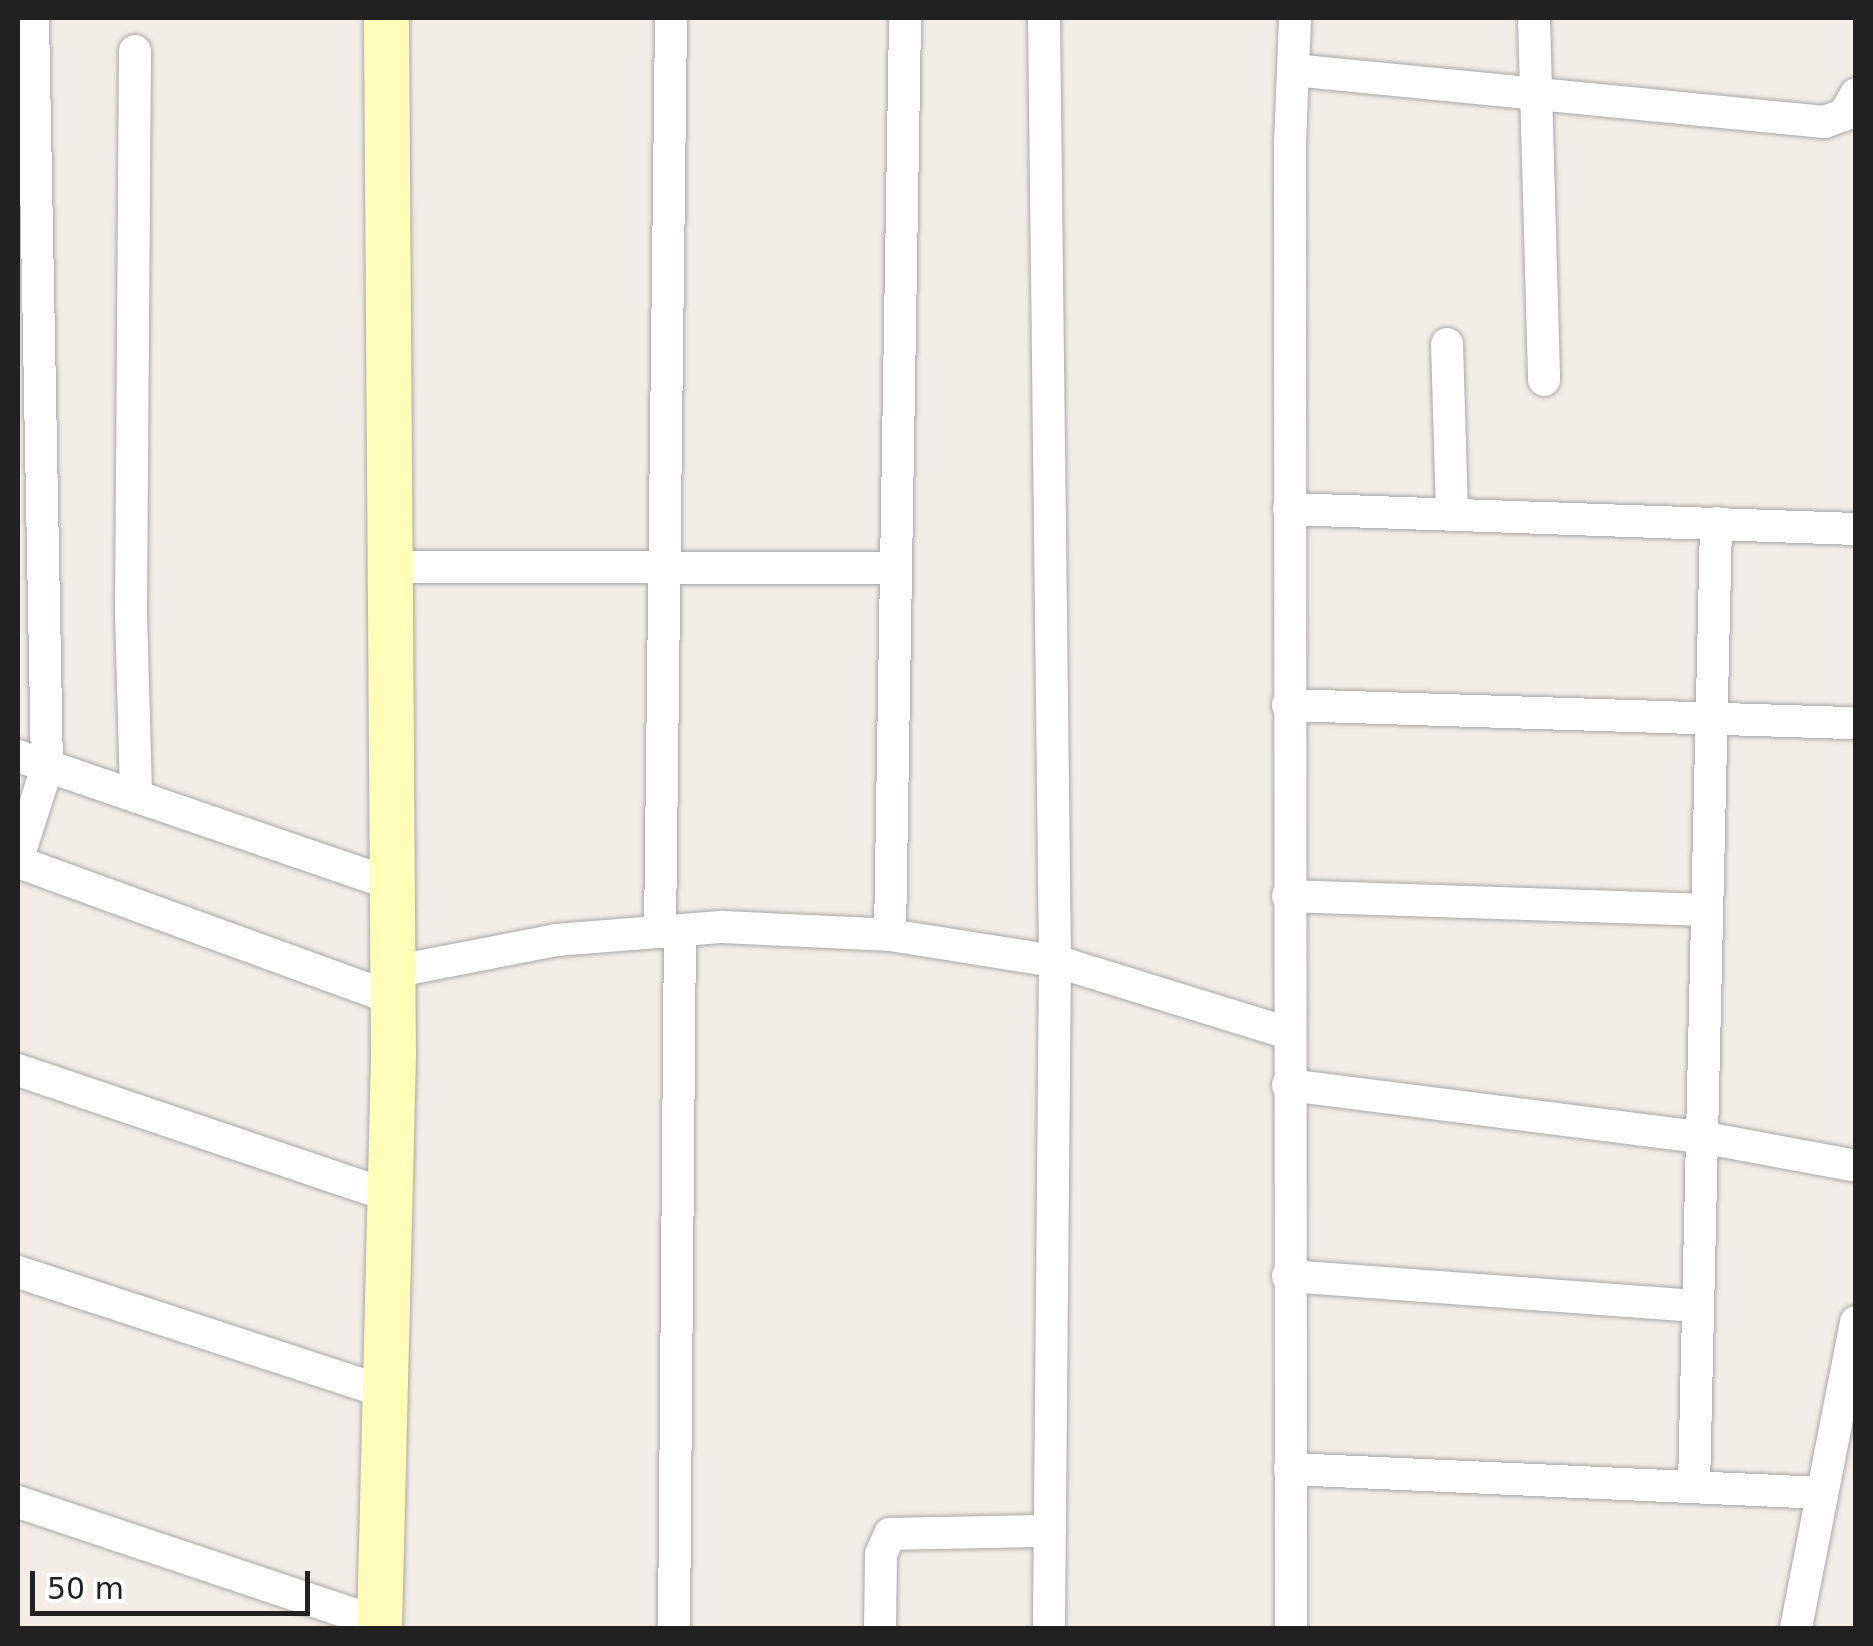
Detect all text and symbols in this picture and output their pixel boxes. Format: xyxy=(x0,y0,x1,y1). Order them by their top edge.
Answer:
scale bar xyxy=(35,1551,315,1613)
text: 50 m xyxy=(47,1571,124,1606)

